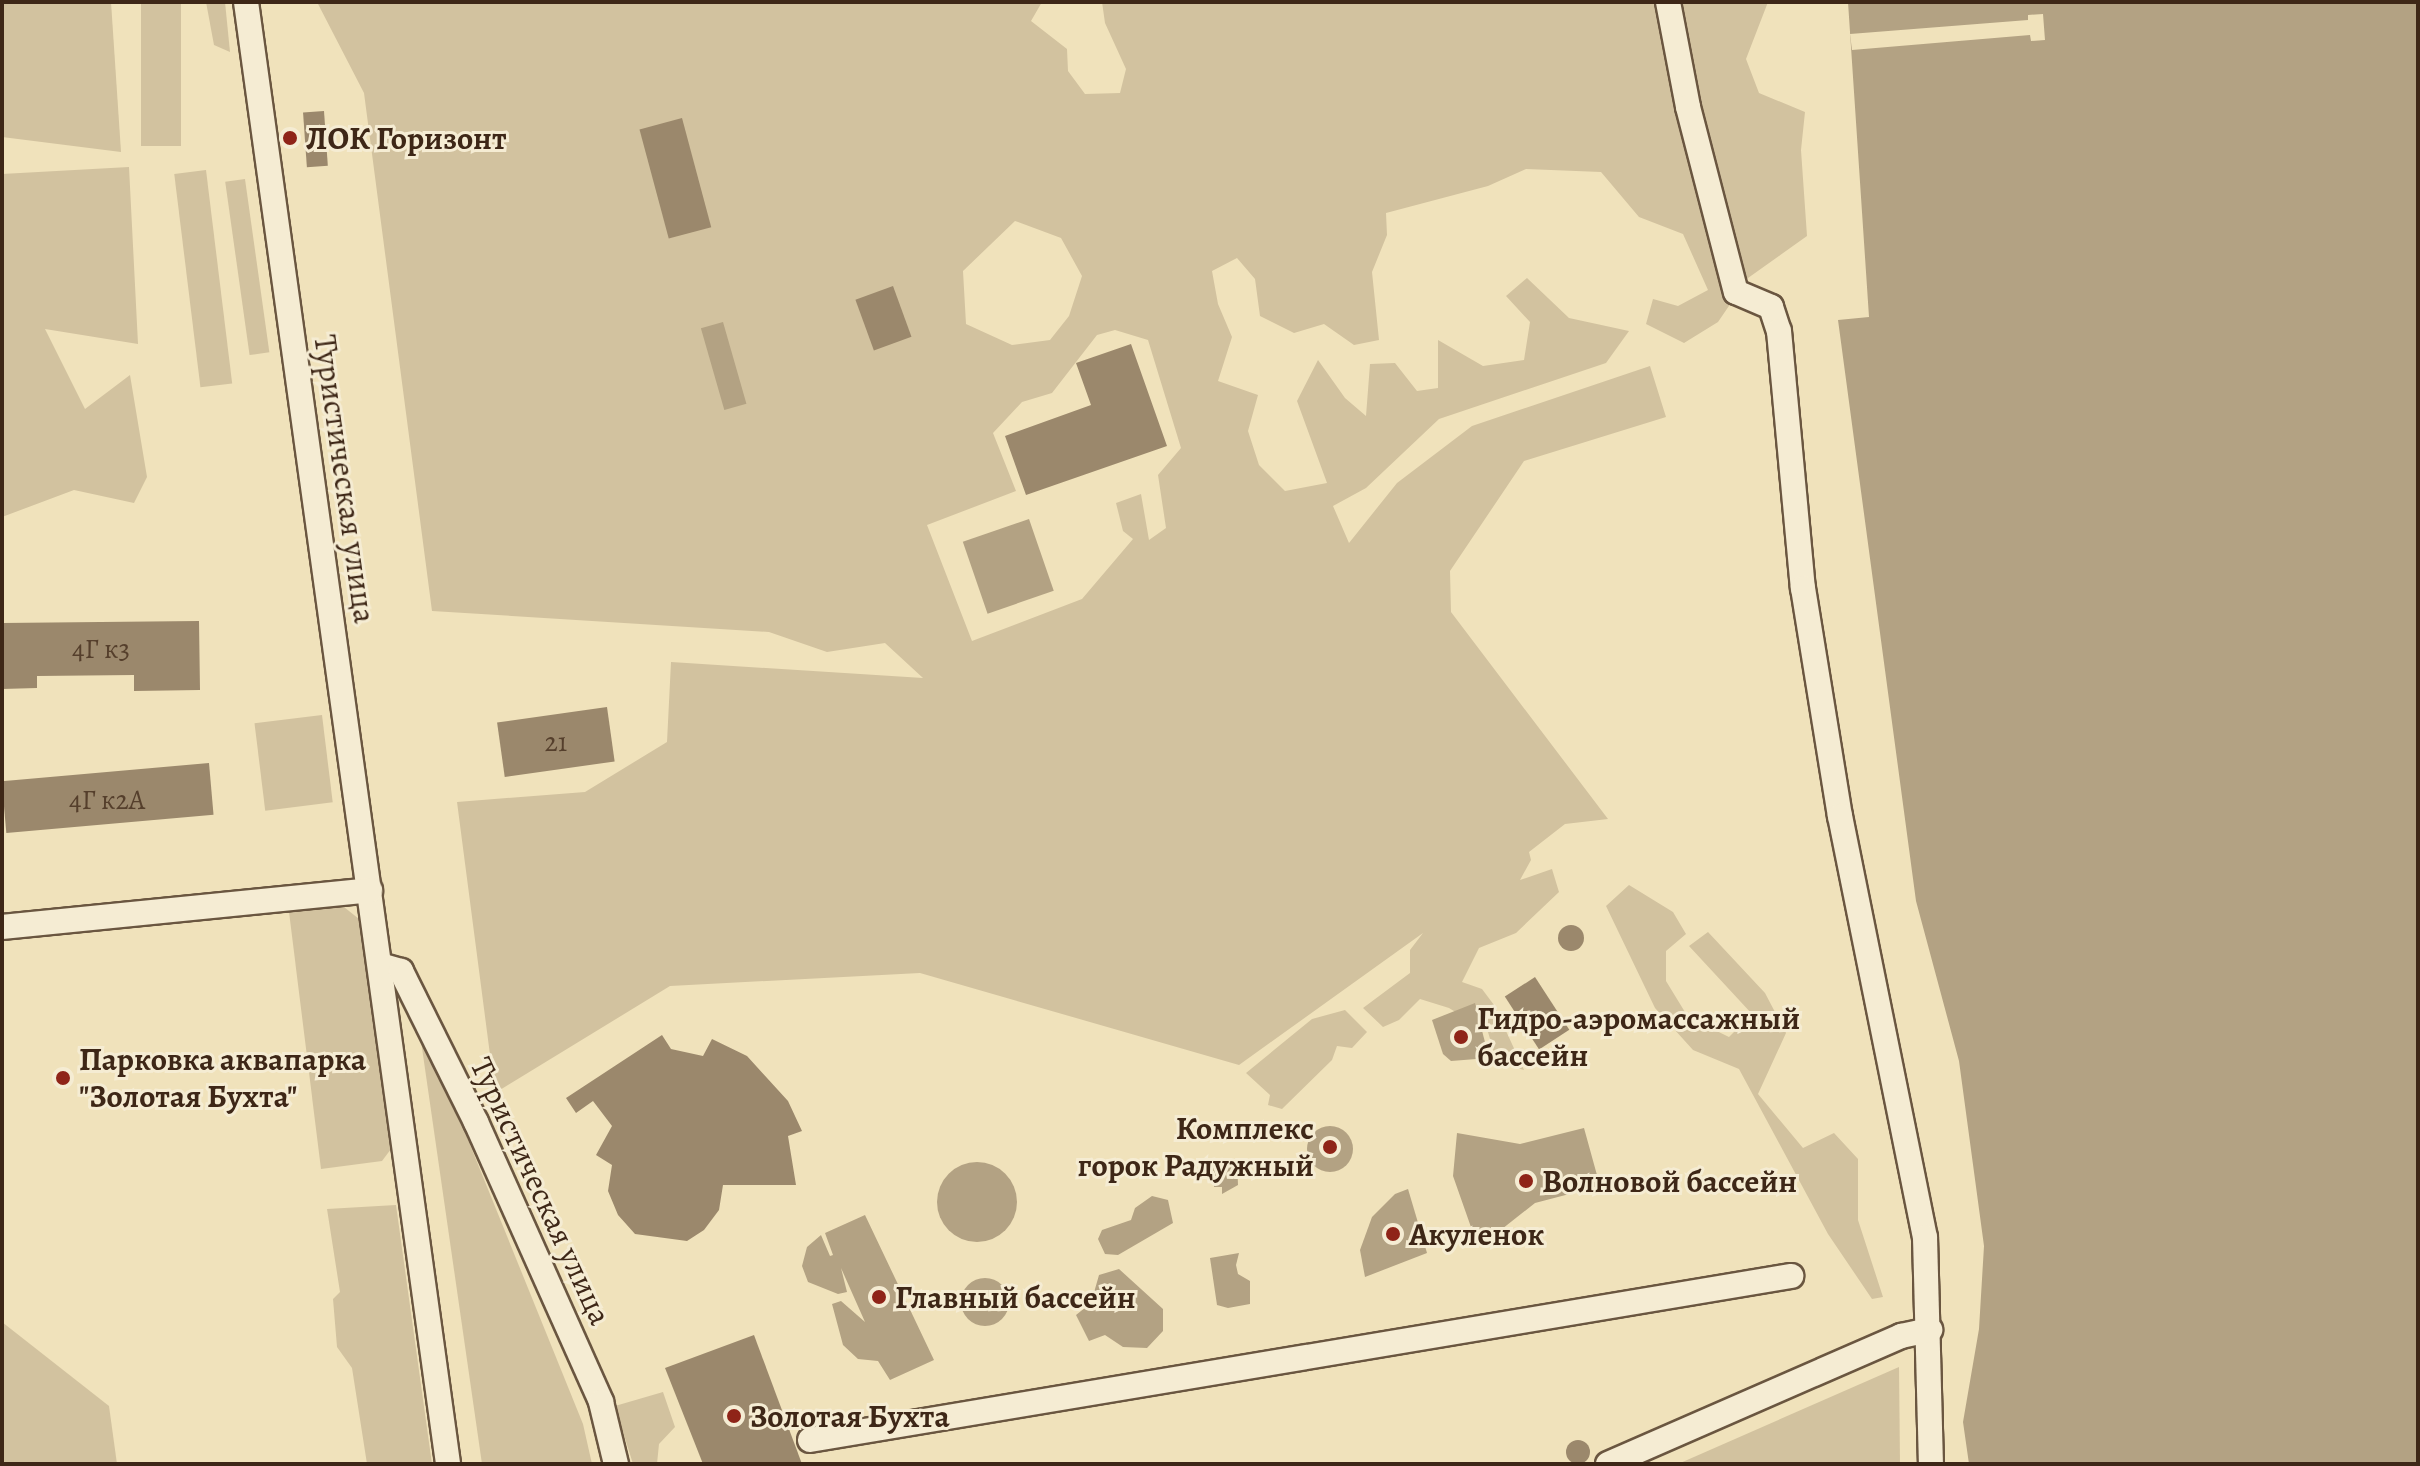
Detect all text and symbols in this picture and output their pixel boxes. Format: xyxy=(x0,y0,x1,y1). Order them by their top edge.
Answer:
place label: ЛОК Горизонт xyxy=(306,119,507,157)
marker: ЛОК Горизонт xyxy=(281,129,299,147)
street label: Туристическая улица xyxy=(306,332,384,626)
house number: 4Г к3 xyxy=(72,632,130,666)
house number: 21 xyxy=(545,725,567,759)
house number: 4Г к2А xyxy=(69,783,145,817)
place label: Гидро-аэромассажный бассейн xyxy=(1477,1000,1800,1075)
marker: Гидро-аэромассажный бассейн xyxy=(1452,1028,1470,1046)
place label: Парковка аквапарка "Золотая Бухта" xyxy=(79,1041,366,1116)
street label: Туристическая улица xyxy=(462,1051,620,1331)
marker: Парковка аквапарка "Золотая Бухта" xyxy=(54,1069,72,1087)
place label: Комплекс горок Радужный xyxy=(1078,1110,1314,1185)
marker: Комплекс горок Радужный xyxy=(1321,1138,1339,1156)
place label: Волновой бассейн xyxy=(1542,1162,1797,1200)
marker: Волновой бассейн xyxy=(1517,1172,1535,1190)
place label: Акуленок xyxy=(1409,1215,1545,1253)
marker: Акуленок xyxy=(1384,1225,1402,1243)
place label: Главный бассейн xyxy=(895,1278,1136,1316)
marker: Главный бассейн xyxy=(870,1288,888,1306)
place label: Золотая Бухта xyxy=(750,1397,950,1435)
marker: Золотая Бухта xyxy=(725,1407,743,1425)

